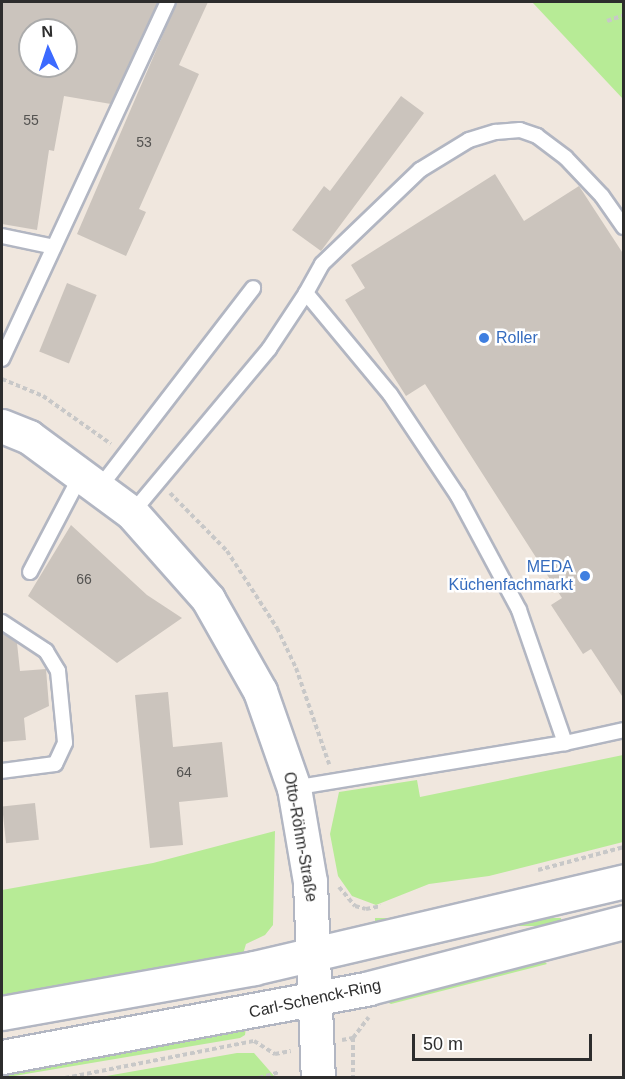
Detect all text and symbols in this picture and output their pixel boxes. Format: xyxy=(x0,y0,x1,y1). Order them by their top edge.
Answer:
north arrow xyxy=(18,18,78,78)
text: N xyxy=(41,23,53,40)
house number: 55 xyxy=(23,112,39,128)
house number: 53 xyxy=(136,134,152,150)
place label: Roller xyxy=(496,328,538,348)
marker: Roller xyxy=(477,331,491,345)
place label: MEDA Küchenfachmarkt xyxy=(448,557,573,595)
marker: MEDA Küchenfachmarkt xyxy=(578,569,592,583)
house number: 66 xyxy=(76,571,92,587)
house number: 64 xyxy=(176,764,192,780)
street label: Otto-Röhm-Straße xyxy=(279,771,321,903)
street label: Carl-Schenck-Ring xyxy=(247,976,383,1022)
scale bar xyxy=(415,1022,595,1060)
text: 50 m xyxy=(423,1034,463,1054)

